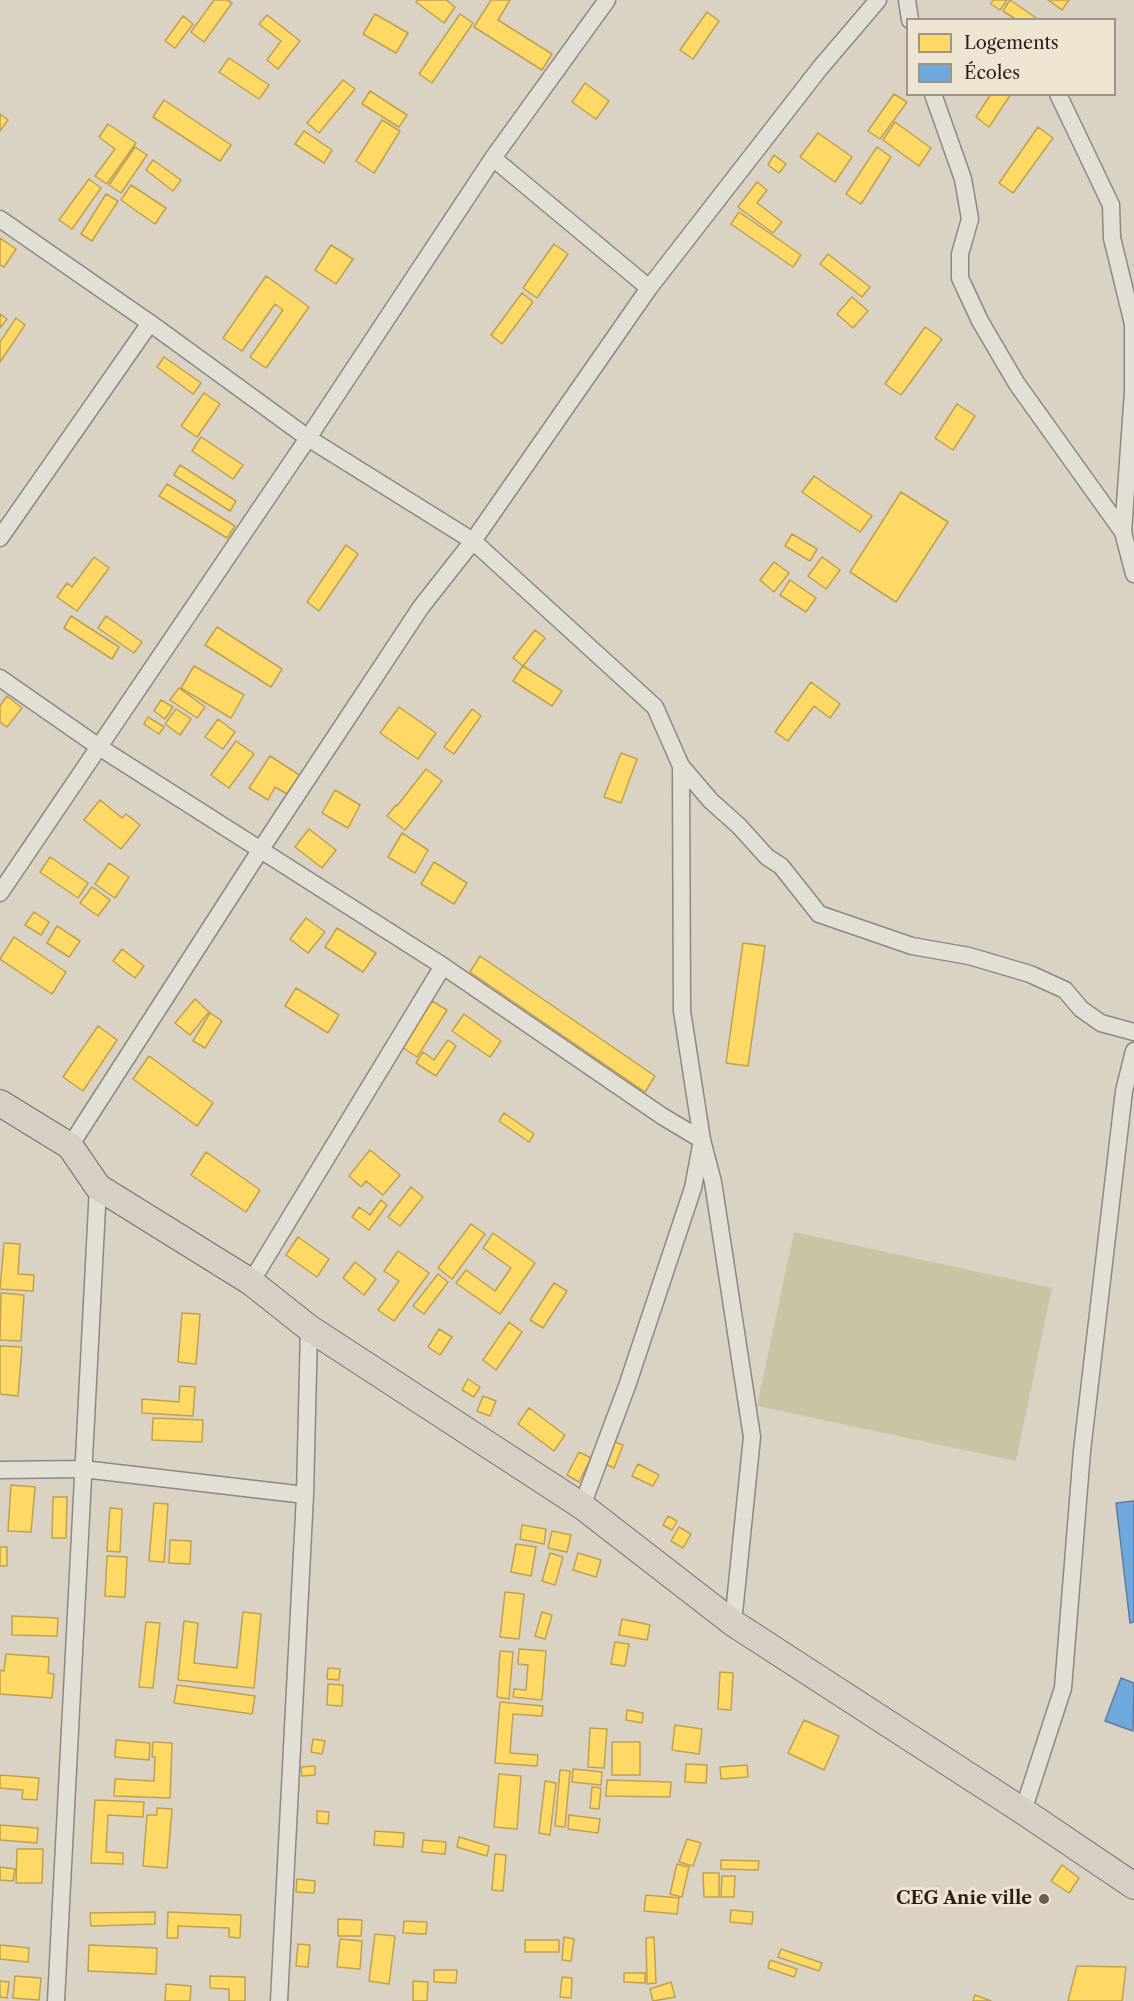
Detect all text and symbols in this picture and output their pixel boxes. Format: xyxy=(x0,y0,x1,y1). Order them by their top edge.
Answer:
legend xyxy=(906,18,1116,96)
text: Logements xyxy=(964,32,1059,54)
text: Écoles xyxy=(964,62,1020,84)
place label: CEG Anie ville xyxy=(896,1888,1032,1910)
marker: CEG Anie ville xyxy=(1037,1892,1051,1906)

